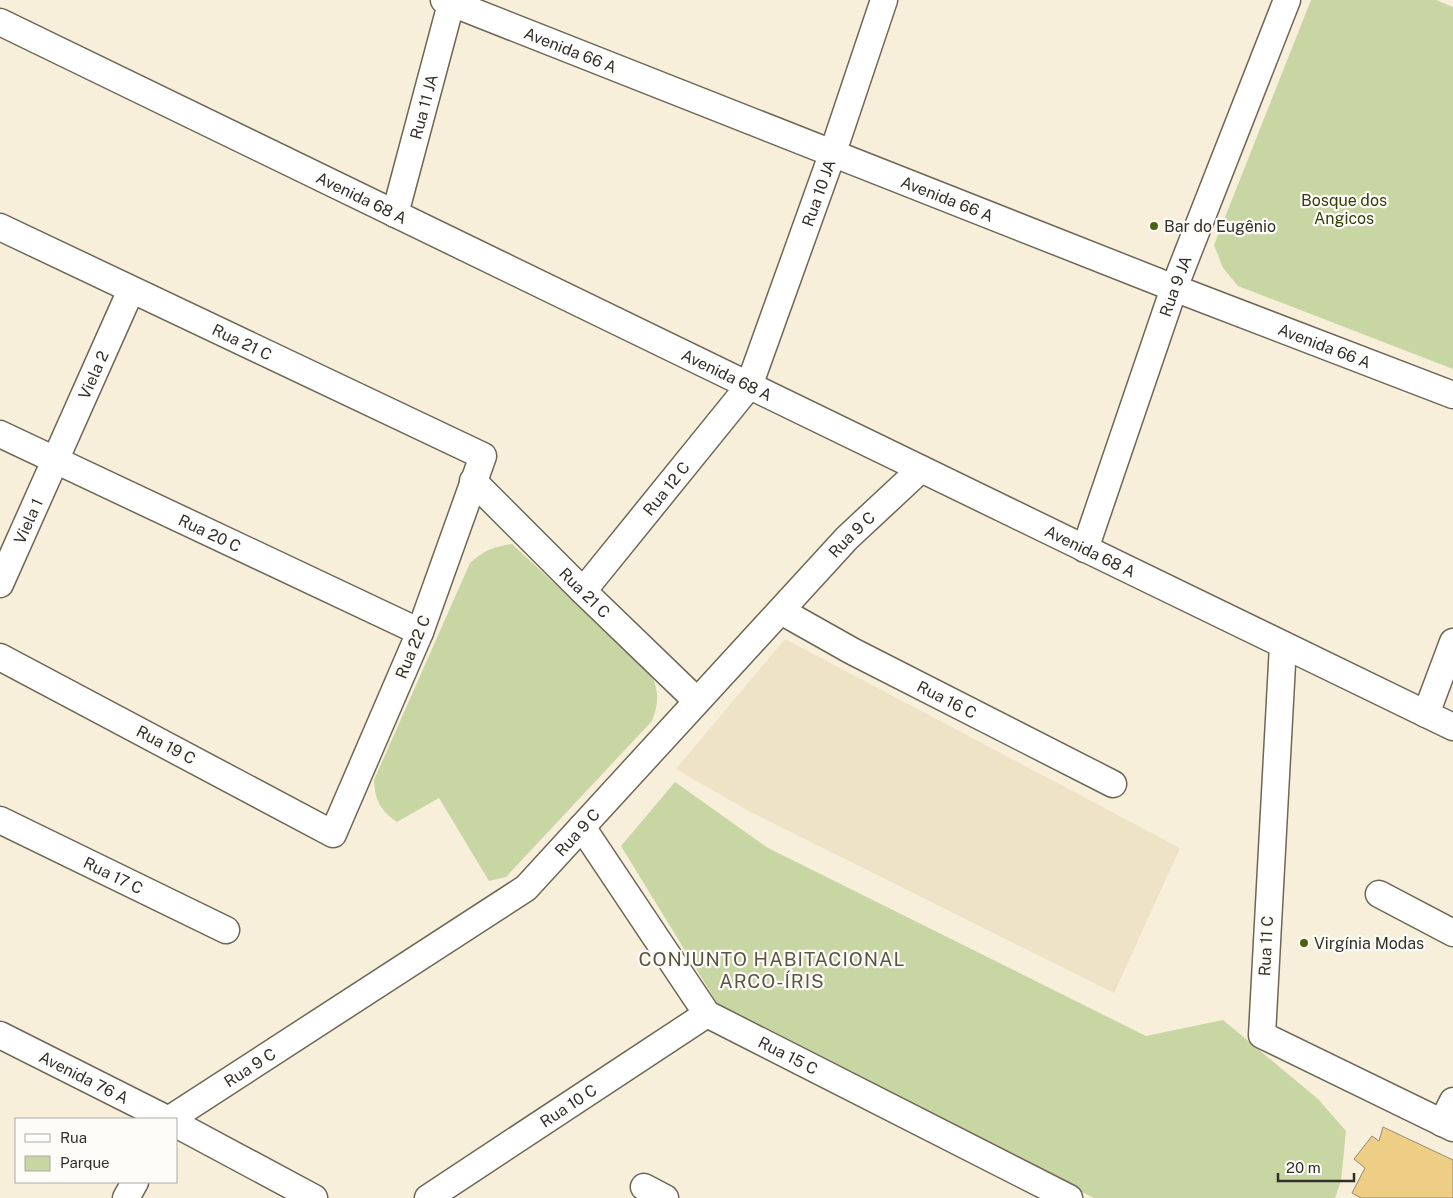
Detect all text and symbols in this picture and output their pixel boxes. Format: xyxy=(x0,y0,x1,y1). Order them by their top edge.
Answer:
street label: Avenida 66 A xyxy=(521,23,620,77)
street label: Rua 11 JA xyxy=(406,72,441,141)
street label: Rua 10 JA xyxy=(798,157,839,229)
street label: Avenida 68 A xyxy=(313,167,410,228)
street label: Avenida 66 A xyxy=(898,172,996,225)
park label: Bosque dos Angicos xyxy=(1301,191,1387,228)
place label: Bar do Eugênio xyxy=(1164,217,1276,236)
marker: Bar do Eugênio xyxy=(1148,220,1160,232)
street label: Rua 9 JA xyxy=(1155,253,1195,319)
street label: Avenida 66 A xyxy=(1275,319,1374,372)
street label: Rua 21 C xyxy=(209,320,275,364)
street label: Avenida 68 A xyxy=(679,345,775,405)
street label: Viela 2 xyxy=(74,348,112,402)
street label: Rua 12 C xyxy=(639,458,694,519)
street label: Viela 1 xyxy=(10,495,47,547)
street label: Rua 9 C xyxy=(824,507,879,561)
street label: Rua 20 C xyxy=(175,510,244,556)
street label: Avenida 68 A xyxy=(1042,521,1139,581)
street label: Rua 21 C xyxy=(555,563,614,622)
street label: Rua 22 C xyxy=(392,613,434,681)
street label: Rua 16 C xyxy=(914,676,980,722)
street label: Rua 19 C xyxy=(133,722,199,768)
street label: Rua 9 C xyxy=(551,805,604,860)
street label: Rua 17 C xyxy=(80,853,146,898)
street label: Rua 11 C xyxy=(1255,915,1277,977)
place label: Virgínia Modas xyxy=(1314,934,1424,953)
marker: Virgínia Modas xyxy=(1298,937,1310,949)
district label: CONJUNTO HABITACIONAL ARCO-ÍRIS xyxy=(639,948,906,992)
street label: Rua 15 C xyxy=(755,1032,821,1078)
street label: Rua 9 C xyxy=(220,1044,279,1091)
street label: Avenida 76 A xyxy=(36,1047,132,1108)
street label: Rua 10 C xyxy=(536,1080,600,1131)
legend xyxy=(15,1118,178,1183)
text: Rua xyxy=(60,1129,87,1146)
scale bar xyxy=(1278,1150,1354,1182)
text: Parque xyxy=(60,1154,110,1171)
text: 20 m xyxy=(1286,1159,1321,1176)

